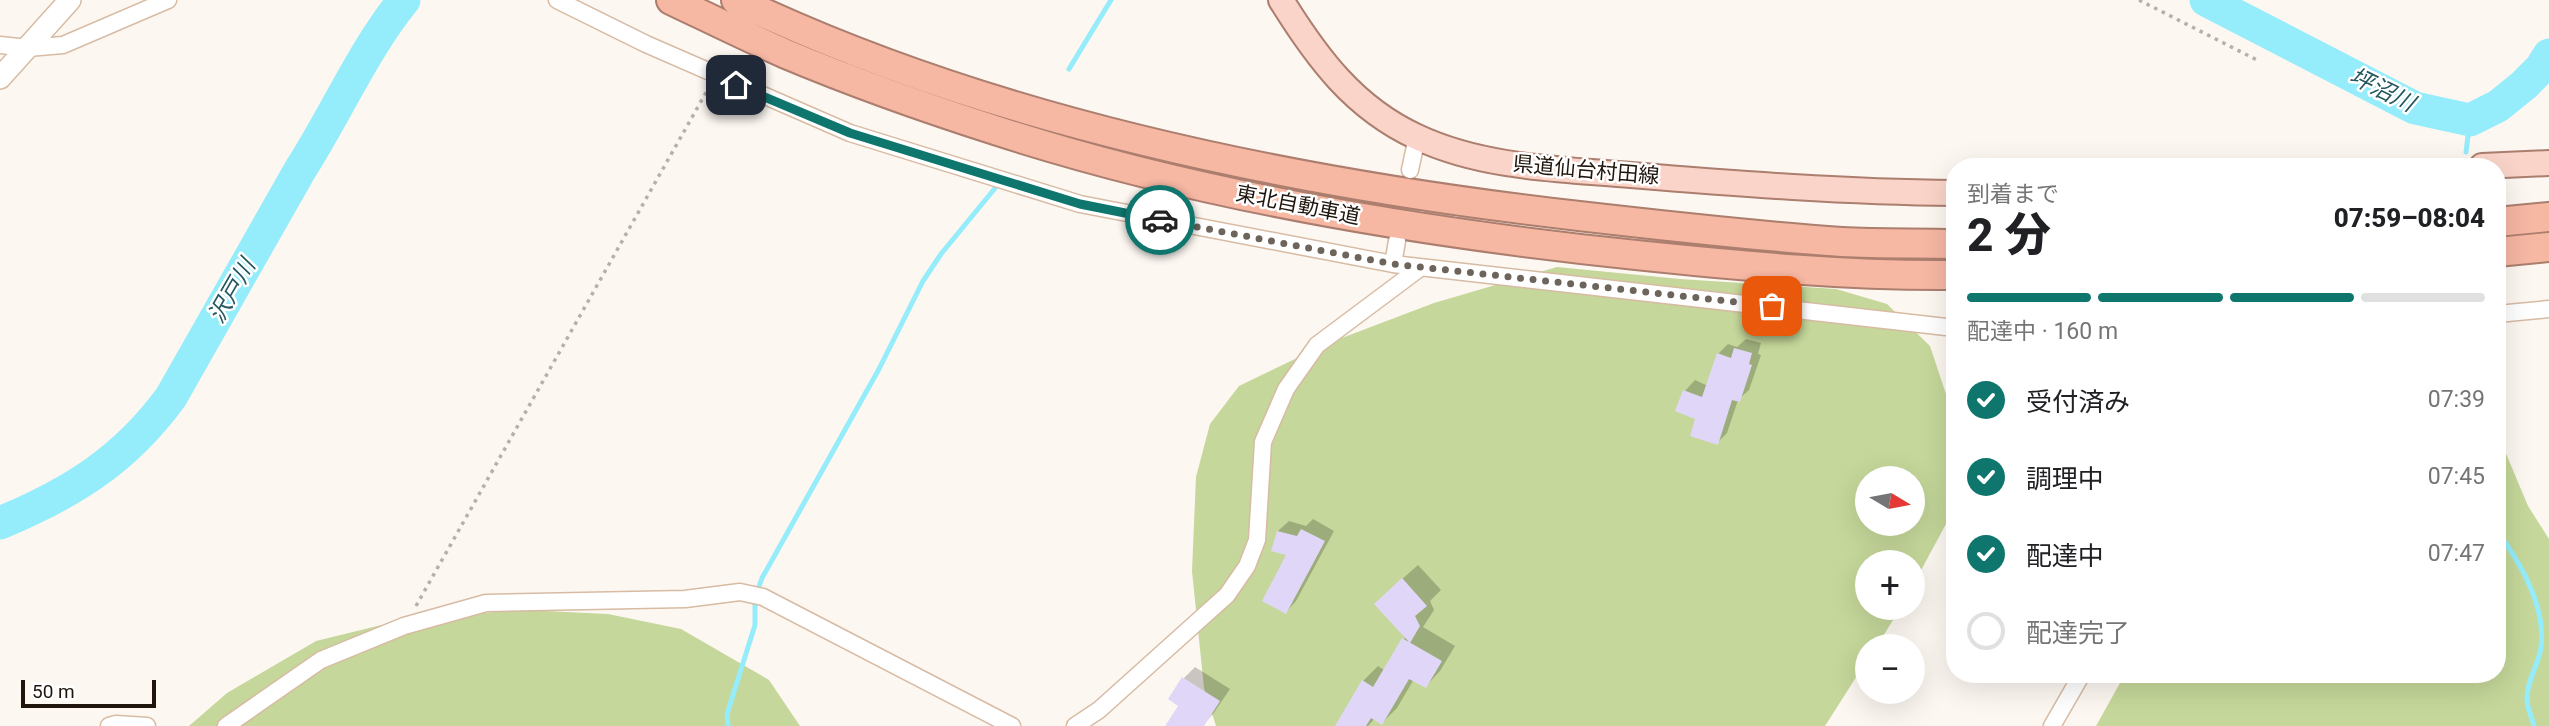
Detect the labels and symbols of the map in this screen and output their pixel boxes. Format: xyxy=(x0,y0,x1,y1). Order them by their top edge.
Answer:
pin xyxy=(706,55,766,115)
water label: 坪沼川 xyxy=(2345,63,2422,119)
street label: 県道仙台村田線 xyxy=(1512,152,1660,188)
street label: 東北自動車道 xyxy=(1234,181,1362,229)
courier xyxy=(1125,185,1195,255)
water label: 沢戸川 xyxy=(203,252,262,328)
pin xyxy=(1742,276,1802,336)
north arrow xyxy=(1855,466,1925,536)
scale bar xyxy=(21,677,156,709)

